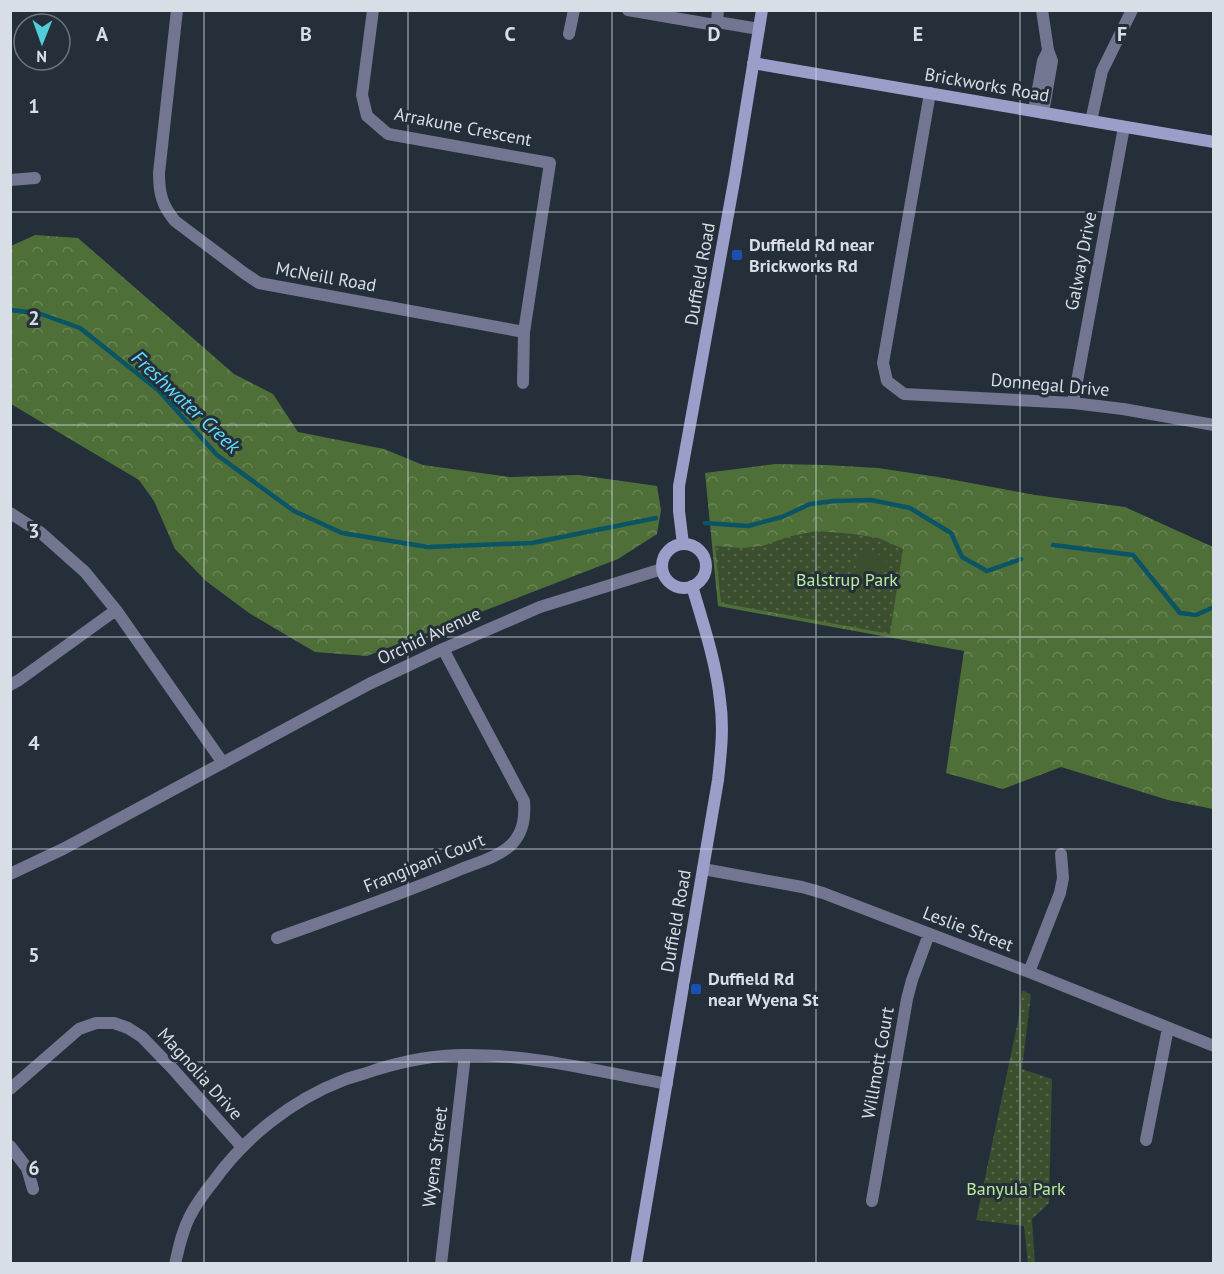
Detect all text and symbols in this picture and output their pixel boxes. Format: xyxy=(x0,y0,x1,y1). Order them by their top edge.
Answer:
north arrow xyxy=(12,12,72,72)
text: A xyxy=(96,21,109,47)
text: B xyxy=(300,21,312,47)
text: C xyxy=(504,21,516,47)
text: D xyxy=(708,21,721,47)
text: E xyxy=(913,21,923,47)
text: F xyxy=(1117,21,1127,47)
text: N xyxy=(36,47,47,67)
street label: Brickworks Road xyxy=(923,62,1051,107)
text: 1 xyxy=(28,93,40,119)
street label: Arrakune Crescent xyxy=(392,102,534,151)
street label: Galway Drive xyxy=(1060,210,1101,312)
street label: Duffield Road xyxy=(679,221,720,327)
place label: Duffield Rd near Brickworks Rd xyxy=(749,233,875,277)
marker: Duffield Rd near Brickworks Rd xyxy=(730,248,744,262)
street label: McNeill Road xyxy=(274,256,378,297)
text: 2 xyxy=(28,305,40,331)
water label: Freshwater Creek xyxy=(126,345,247,460)
street label: Donnegal Drive xyxy=(990,368,1110,401)
text: 3 xyxy=(28,518,40,544)
park label: Balstrup Park xyxy=(796,568,898,591)
street label: Orchid Avenue xyxy=(373,602,484,670)
text: 4 xyxy=(28,730,40,756)
street label: Frangipani Court xyxy=(360,828,488,897)
street label: Duffield Road xyxy=(655,868,696,974)
street label: Leslie Street xyxy=(920,901,1017,956)
text: 5 xyxy=(28,942,40,968)
place label: Duffield Rd near Wyena St xyxy=(708,967,819,1011)
marker: Duffield Rd near Wyena St xyxy=(689,982,703,996)
street label: Willmott Court xyxy=(856,1005,899,1121)
street label: Magnolia Drive xyxy=(153,1023,248,1125)
street label: Wyena Street xyxy=(417,1105,452,1209)
text: 6 xyxy=(28,1155,40,1181)
park label: Banyula Park xyxy=(966,1177,1066,1200)

